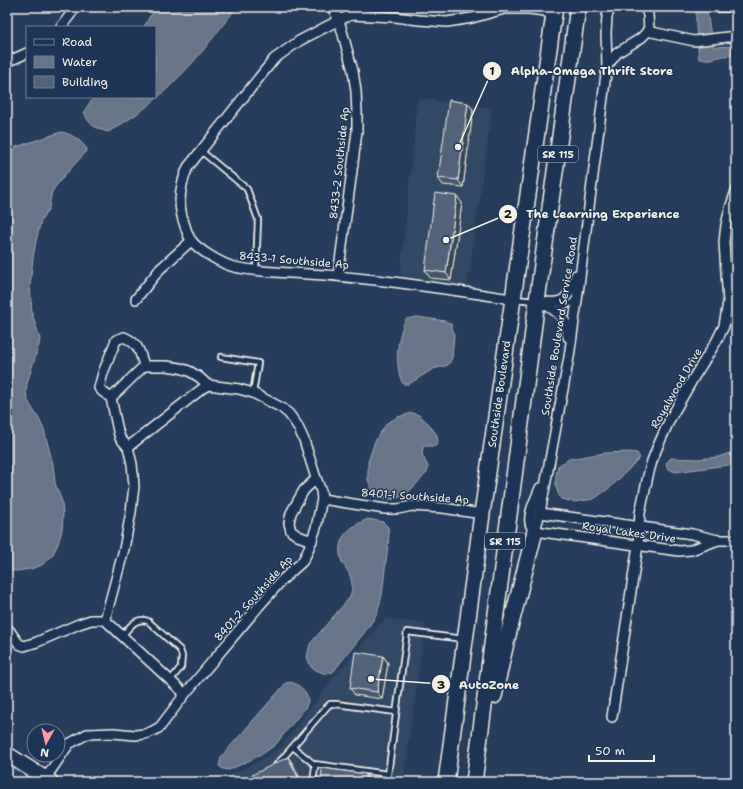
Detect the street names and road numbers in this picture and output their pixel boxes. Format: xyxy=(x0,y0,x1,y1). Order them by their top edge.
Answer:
street label: 8433-2 Southside Ap xyxy=(326,106,353,220)
road number: SR 115 xyxy=(538,146,578,162)
street label: Southside Boulevard Service Road xyxy=(538,236,581,417)
street label: 8433-1 Southside Ap xyxy=(238,248,350,273)
street label: Southside Boulevard xyxy=(485,339,514,449)
street label: Royalwood Drive xyxy=(647,345,706,431)
street label: 8401-1 Southside Ap xyxy=(361,485,469,508)
street label: Royal Lakes Drive xyxy=(581,518,677,547)
road number: SR 115 xyxy=(485,533,525,549)
street label: 8401-2 Southside Ap xyxy=(211,552,296,644)

